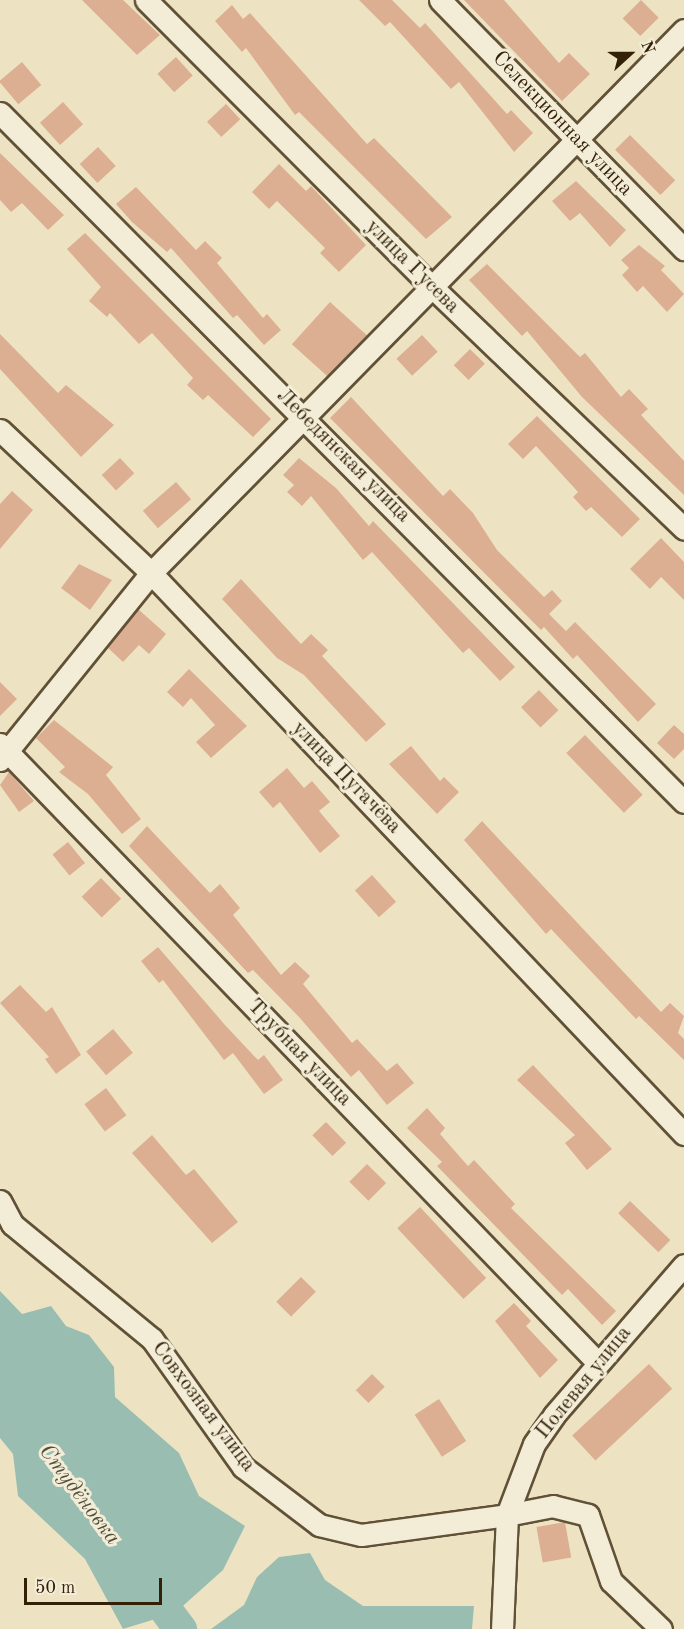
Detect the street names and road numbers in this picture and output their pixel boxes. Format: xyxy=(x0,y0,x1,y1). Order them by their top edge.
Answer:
street label: Селекционная улица xyxy=(486,46,638,202)
street label: улица Гусева xyxy=(360,215,464,319)
street label: Лебедянская улица xyxy=(271,384,415,528)
street label: улица Пугачёва xyxy=(286,716,406,840)
street label: Трубная улица xyxy=(242,994,356,1112)
street label: Полевая улица xyxy=(531,1321,637,1445)
street label: Совхозная улица xyxy=(146,1337,260,1477)

